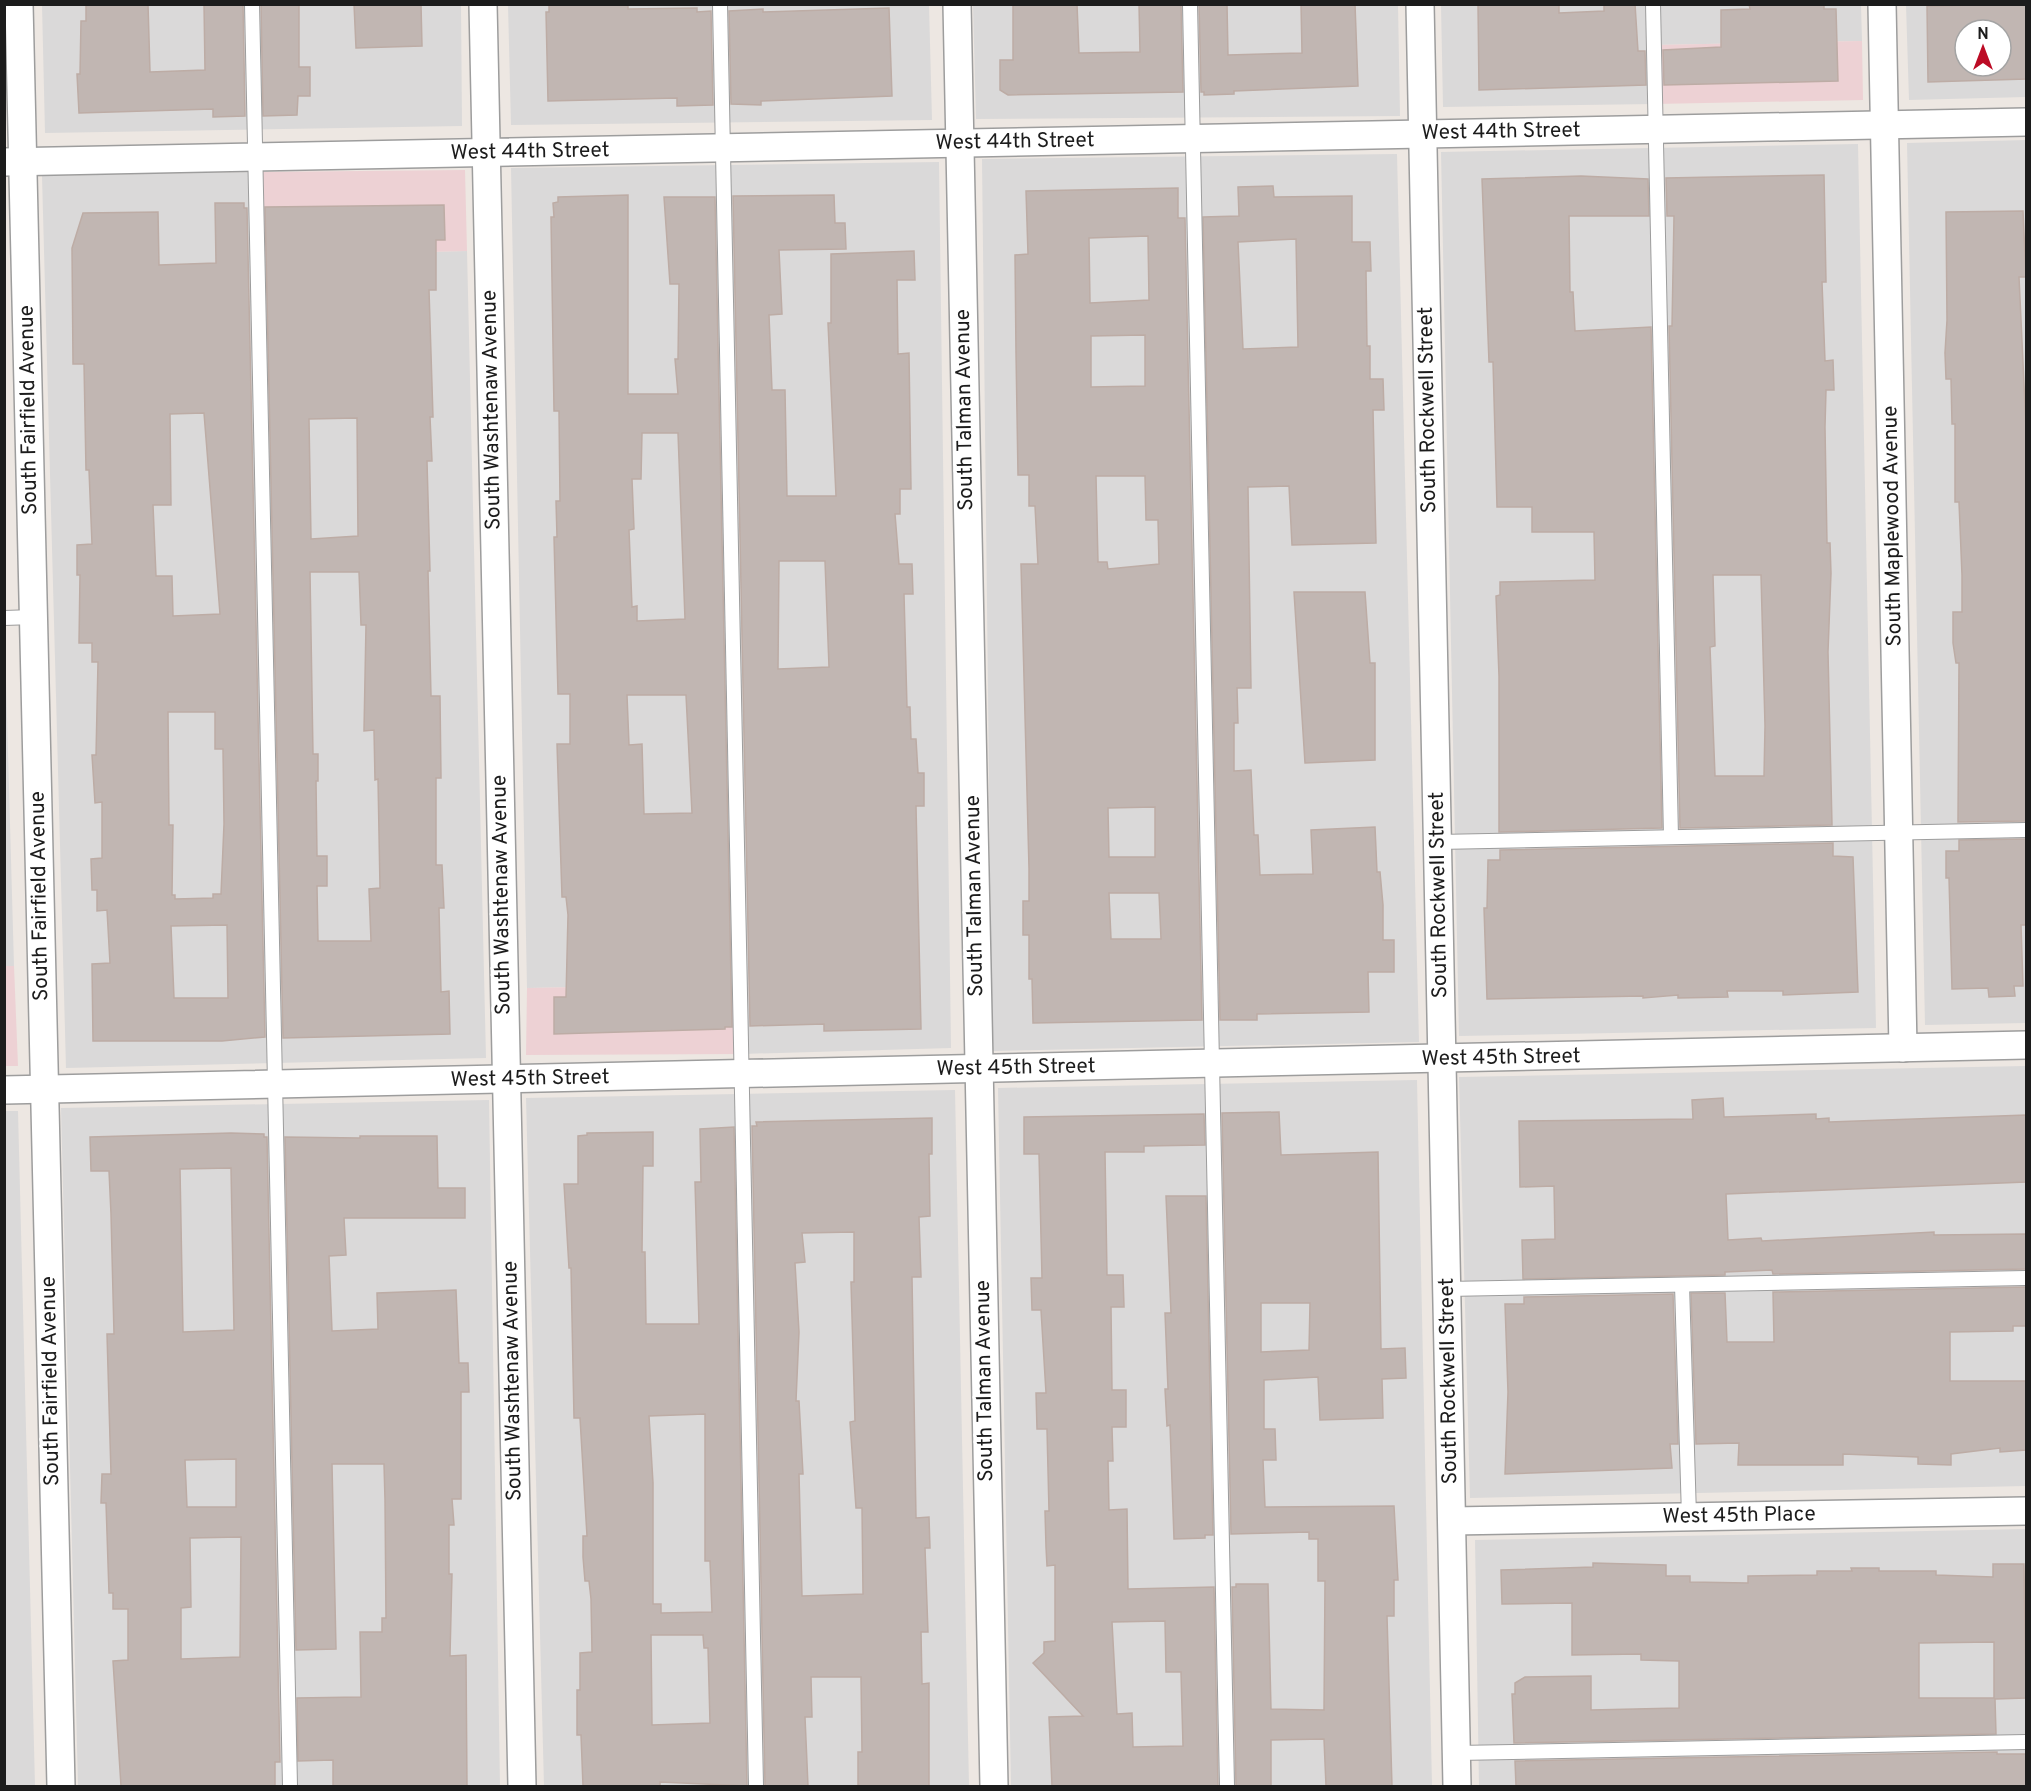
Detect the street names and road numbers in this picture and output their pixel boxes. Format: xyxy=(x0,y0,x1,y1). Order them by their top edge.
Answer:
street label: West 44th Street xyxy=(1421,117,1581,147)
street label: West 44th Street xyxy=(935,127,1095,157)
street label: West 44th Street xyxy=(450,137,610,167)
street label: South Washtenaw Avenue xyxy=(476,290,508,530)
street label: South Fairfield Avenue xyxy=(14,305,44,515)
street label: South Rockwell Street xyxy=(1413,306,1443,514)
street label: South Talman Avenue xyxy=(950,309,980,511)
street label: South Maplewood Avenue xyxy=(1877,405,1909,647)
street label: South Washtenaw Avenue xyxy=(486,775,518,1015)
street label: South Fairfield Avenue xyxy=(25,791,55,1001)
street label: South Rockwell Street xyxy=(1424,791,1454,999)
street label: South Talman Avenue xyxy=(960,795,990,997)
street label: West 45th Street xyxy=(1421,1043,1581,1073)
street label: West 45th Street xyxy=(936,1053,1096,1083)
street label: West 45th Street xyxy=(450,1064,610,1094)
street label: South Washtenaw Avenue xyxy=(497,1261,529,1501)
street label: South Fairfield Avenue xyxy=(36,1276,66,1486)
street label: South Rockwell Street xyxy=(1434,1277,1464,1485)
street label: South Talman Avenue xyxy=(970,1280,1000,1482)
street label: West 45th Place xyxy=(1662,1501,1816,1531)

